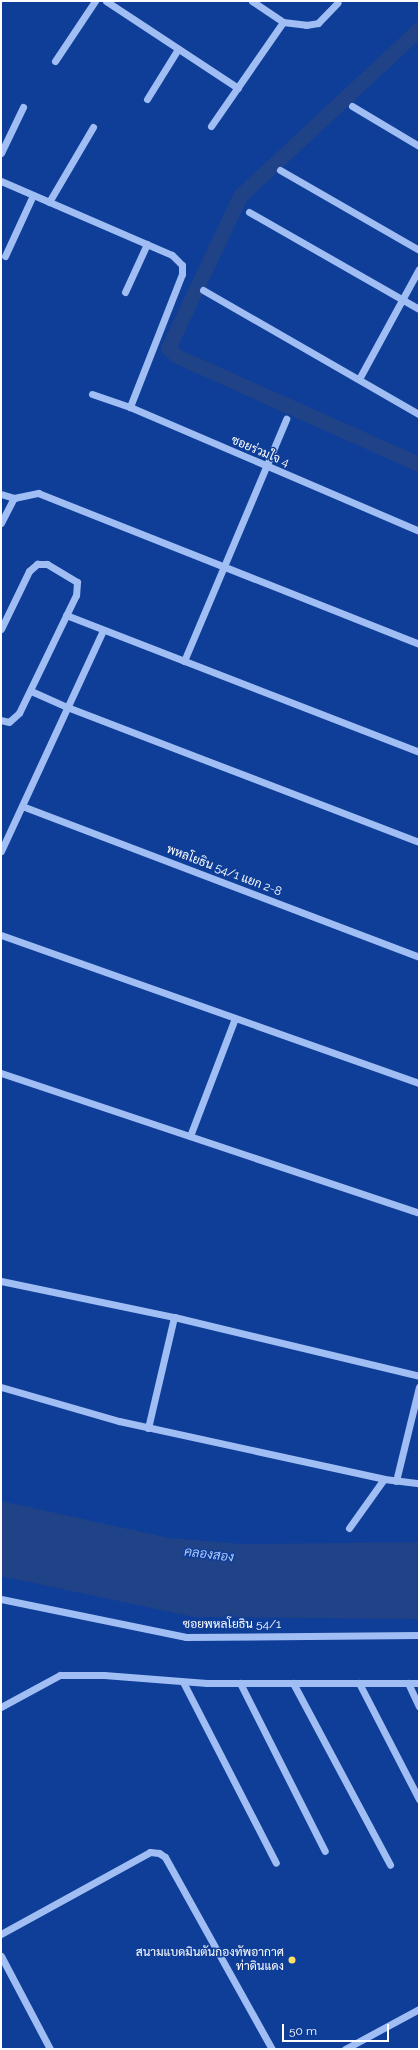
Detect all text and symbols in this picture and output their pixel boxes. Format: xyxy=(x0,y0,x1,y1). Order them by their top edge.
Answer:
street label: ซอยร่วมใจ 4 xyxy=(229,433,291,471)
street label: พหลโยธิน 54/1 แยก 2-8 xyxy=(164,842,284,900)
water label: คลองสอง xyxy=(183,1544,235,1566)
street label: ซอยพหลโยธิน 54/1 xyxy=(183,1618,281,1632)
place label: สนามแบดมินตันกองทัพอากาศ ท่าดินแดง xyxy=(136,1946,284,1974)
marker: สนามแบดมินตันกองทัพอากาศ ท่าดินแดง xyxy=(287,1955,297,1965)
scale bar xyxy=(284,2016,391,2042)
text: 50 m xyxy=(289,2024,317,2038)

